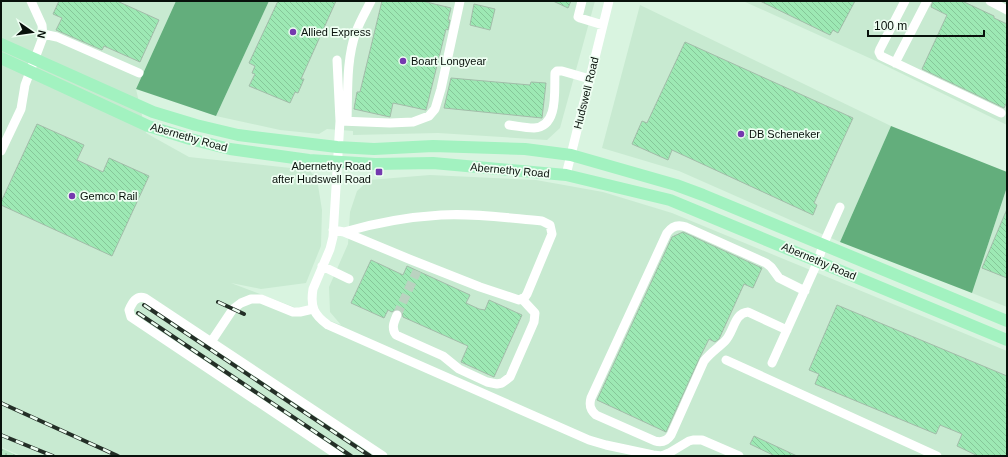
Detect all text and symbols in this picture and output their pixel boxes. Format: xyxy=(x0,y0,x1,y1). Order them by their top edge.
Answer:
north arrow xyxy=(12,12,52,52)
scale bar xyxy=(868,12,984,38)
text: 100 m xyxy=(874,19,907,33)
place label: Allied Express xyxy=(301,26,371,38)
marker: Allied Express xyxy=(288,27,298,37)
text: N xyxy=(35,29,48,40)
place label: Boart Longyear xyxy=(411,55,487,67)
marker: Boart Longyear xyxy=(398,56,408,66)
street label: Hudswell Road xyxy=(571,56,601,130)
street label: Abernethy Road xyxy=(149,120,229,154)
place label: DB Scheneker xyxy=(749,128,820,140)
marker: DB Scheneker xyxy=(736,129,746,139)
place label: Abernethy Road after Hudswell Road xyxy=(272,160,371,185)
street label: Abernethy Road xyxy=(470,161,550,179)
marker: Abernethy Road after Hudswell Road xyxy=(374,167,384,177)
place label: Gemco Rail xyxy=(80,190,137,202)
marker: Gemco Rail xyxy=(67,191,77,201)
street label: Abernethy Road xyxy=(780,240,858,282)

